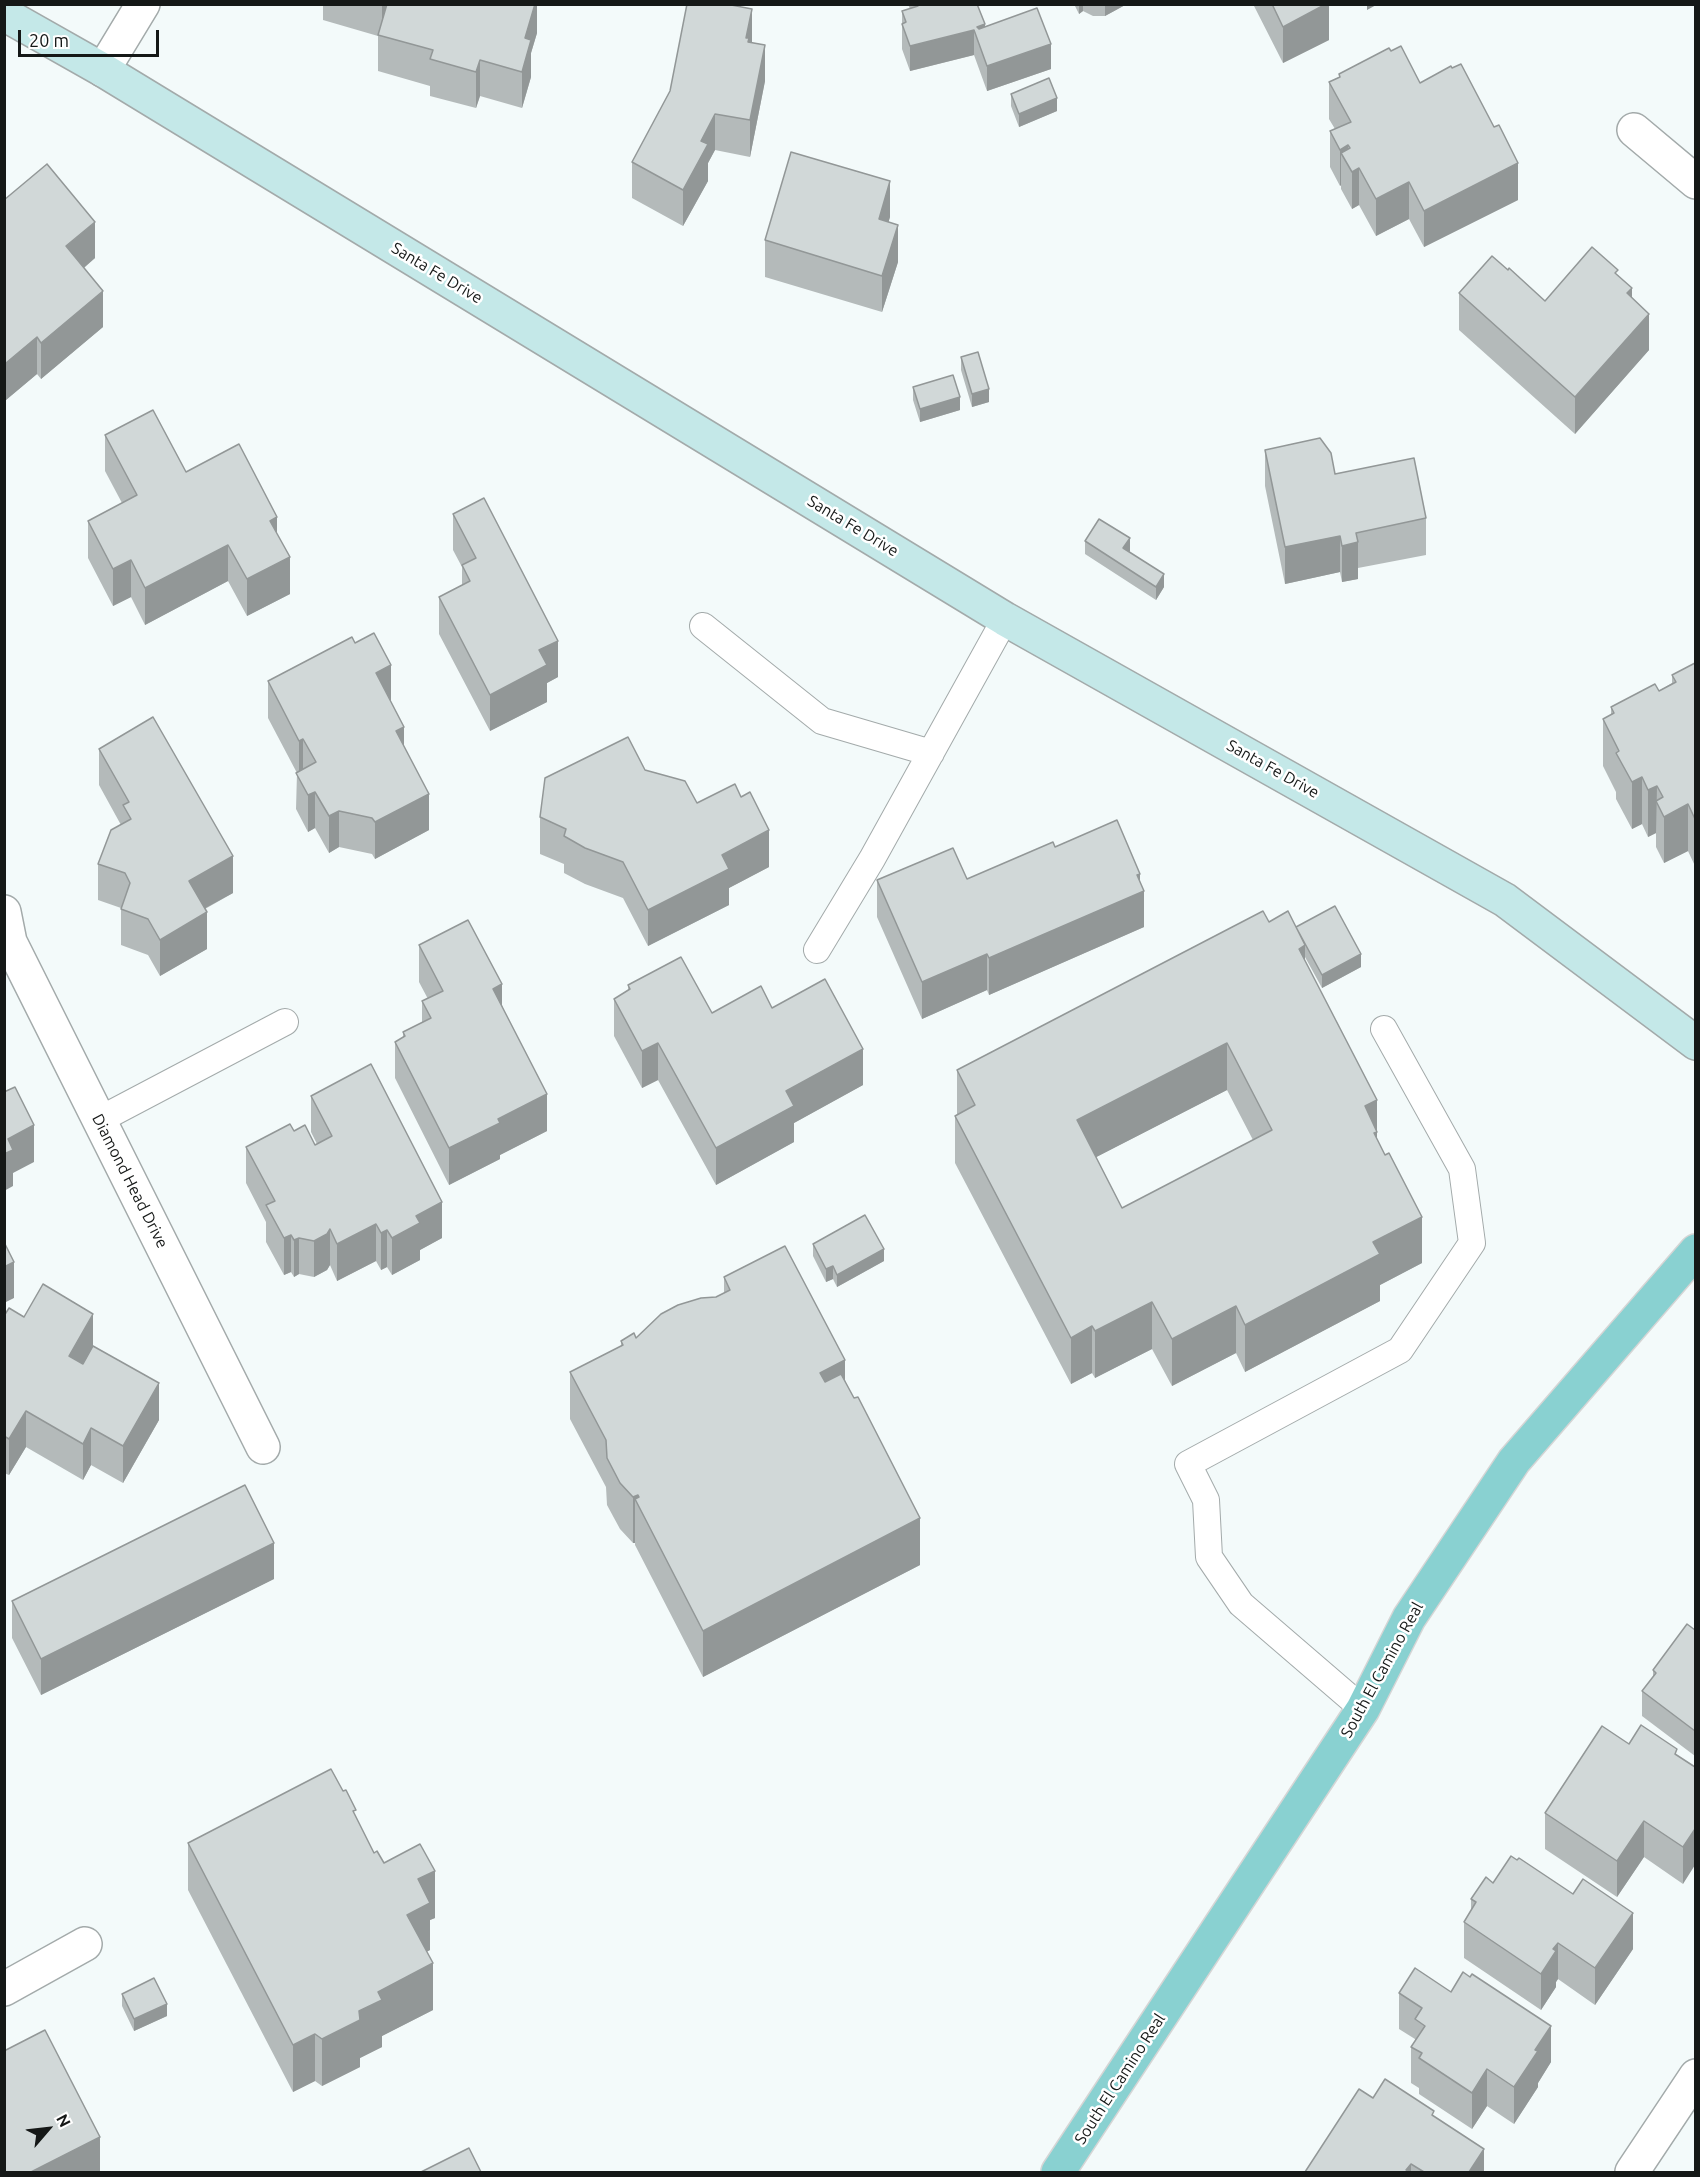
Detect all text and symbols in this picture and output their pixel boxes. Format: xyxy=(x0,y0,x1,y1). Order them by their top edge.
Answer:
scale bar xyxy=(21,18,162,56)
text: 20 m xyxy=(29,30,69,50)
street label: Santa Fe Drive xyxy=(388,238,486,308)
street label: Santa Fe Drive xyxy=(804,491,902,561)
street label: Santa Fe Drive xyxy=(1223,736,1323,802)
street label: Diamond Head Drive xyxy=(88,1111,172,1251)
street label: South El Camino Real xyxy=(1337,1599,1427,1741)
street label: South El Camino Real xyxy=(1071,2010,1169,2148)
north arrow xyxy=(18,2099,78,2159)
text: N xyxy=(53,2111,75,2130)

